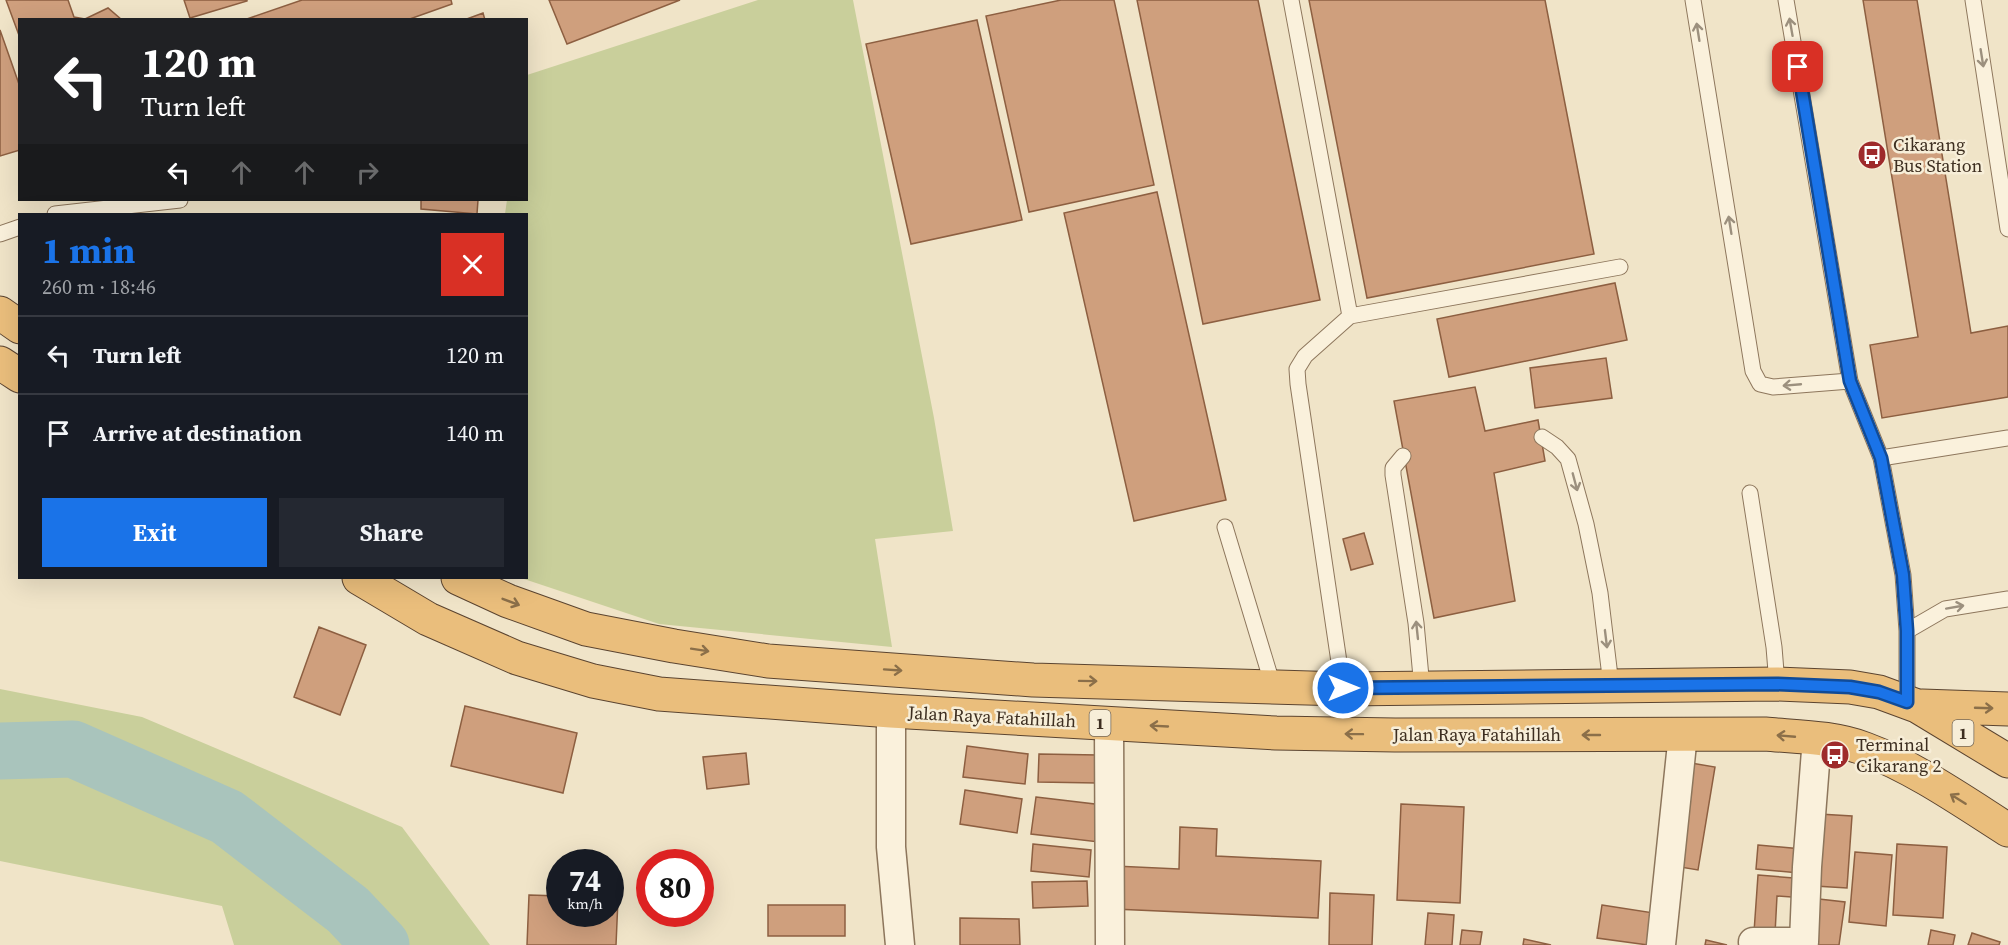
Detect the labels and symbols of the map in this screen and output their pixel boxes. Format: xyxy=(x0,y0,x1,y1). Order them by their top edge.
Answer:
one-way arrow xyxy=(1785,17,1796,37)
one-way arrow xyxy=(1693,23,1704,43)
pin xyxy=(1772,41,1823,92)
one-way arrow xyxy=(1976,47,1987,67)
place label: Cikarang Bus Station xyxy=(1893,132,1983,178)
bus stop icon: Cikarang Bus Station xyxy=(1856,139,1888,171)
one-way arrow xyxy=(1724,215,1735,235)
one-way arrow xyxy=(1783,380,1803,391)
one-way arrow xyxy=(1569,472,1581,491)
one-way arrow xyxy=(502,597,520,608)
one-way arrow xyxy=(1945,602,1964,613)
one-way arrow xyxy=(1411,620,1422,640)
one-way arrow xyxy=(1601,629,1612,648)
one-way arrow xyxy=(689,645,709,656)
position arrow xyxy=(1311,656,1375,720)
one-way arrow xyxy=(883,665,903,676)
one-way arrow xyxy=(1078,675,1098,687)
street label: Jalan Raya Fatahillah xyxy=(906,700,1077,733)
one-way arrow xyxy=(1973,702,1993,714)
road number: 1 xyxy=(1090,710,1110,736)
road number: 1 xyxy=(1952,720,1974,746)
one-way arrow xyxy=(1150,721,1170,732)
street label: Jalan Raya Fatahillah xyxy=(1392,722,1561,747)
one-way arrow xyxy=(1344,728,1364,740)
one-way arrow xyxy=(1581,729,1601,741)
one-way arrow xyxy=(1776,730,1796,741)
place label: Terminal Cikarang 2 xyxy=(1856,732,1942,778)
bus stop icon: Terminal Cikarang 2 xyxy=(1819,739,1851,771)
one-way arrow xyxy=(1951,793,1967,805)
speed limit sign: 80 xyxy=(636,849,714,927)

